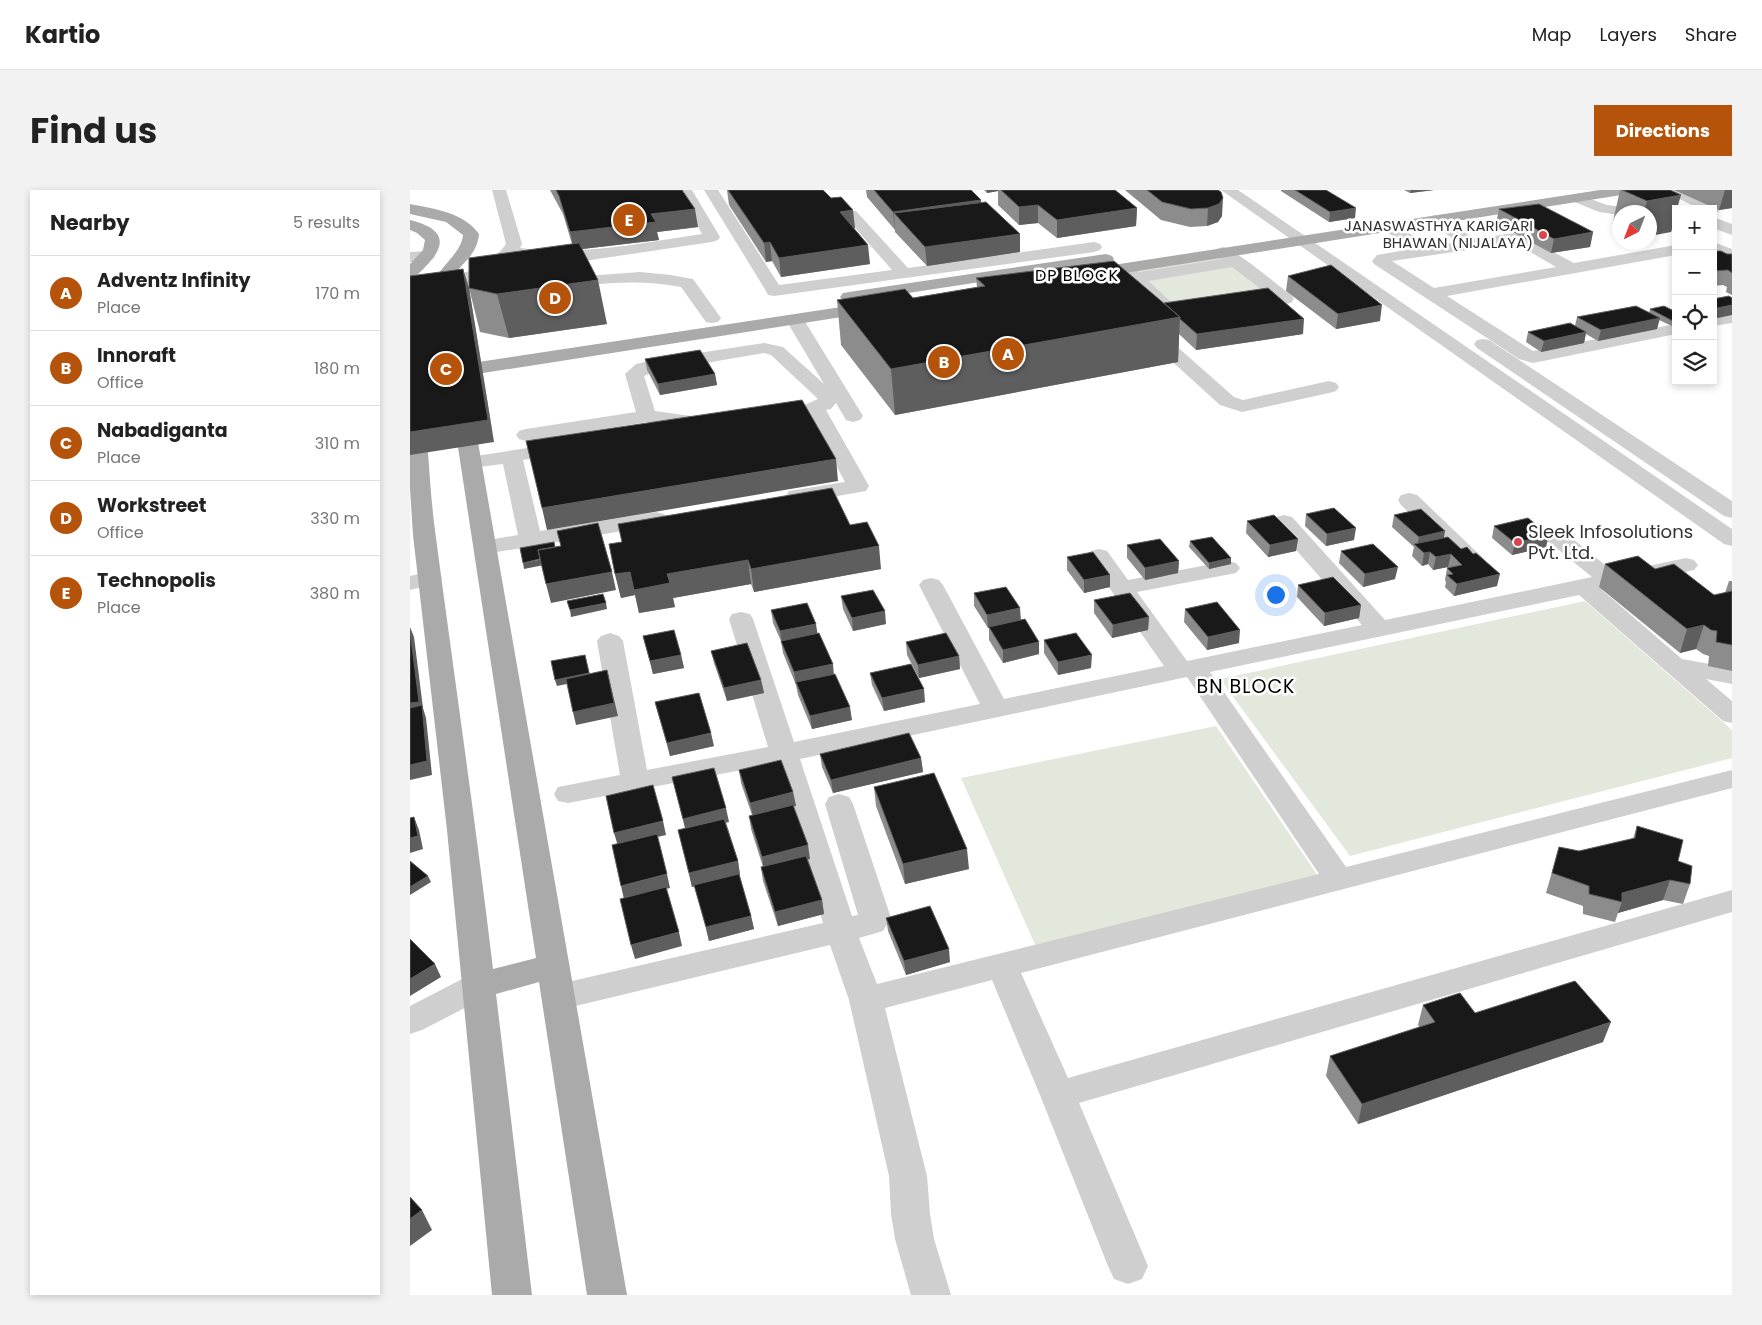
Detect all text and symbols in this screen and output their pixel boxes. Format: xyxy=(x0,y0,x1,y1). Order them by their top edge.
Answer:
text: Kartio xyxy=(25,18,100,51)
text: Map xyxy=(1532,22,1572,47)
text: Layers xyxy=(1600,22,1657,47)
text: Share xyxy=(1685,22,1737,47)
button: Directions xyxy=(1594,105,1732,156)
text: Find us xyxy=(30,106,157,155)
pin: E xyxy=(613,201,645,239)
north arrow xyxy=(1612,205,1657,250)
map controls xyxy=(1672,205,1717,385)
button: + xyxy=(1672,205,1717,250)
text: Nearby xyxy=(50,208,130,237)
text: 5 results xyxy=(293,211,360,234)
place label: JANASWASTHYA KARIGARI BHAWAN (NIJALAYA) xyxy=(1344,215,1533,253)
marker: JANASWASTHYA KARIGARI BHAWAN (NIJALAYA) xyxy=(1537,229,1549,241)
button: − xyxy=(1672,250,1717,295)
district label: DP BLOCK xyxy=(1035,264,1119,287)
text: Adventz Infinity xyxy=(97,267,250,294)
pin: D xyxy=(539,279,571,317)
text: A xyxy=(60,282,72,305)
text: 170 m xyxy=(315,282,360,305)
button: locate xyxy=(1672,295,1717,340)
text: Place xyxy=(97,296,141,319)
pin: A xyxy=(992,335,1024,373)
button: layers xyxy=(1672,340,1717,385)
text: Innoraft xyxy=(97,342,176,369)
pin: B xyxy=(928,343,960,381)
pin: C xyxy=(430,350,462,388)
text: B xyxy=(61,357,71,380)
text: 180 m xyxy=(314,357,360,380)
text: Office xyxy=(97,371,144,394)
text: Nabadiganta xyxy=(97,417,228,444)
text: C xyxy=(60,432,72,455)
text: 310 m xyxy=(315,432,360,455)
text: Place xyxy=(97,446,141,469)
text: Workstreet xyxy=(97,492,207,519)
text: D xyxy=(60,507,72,530)
text: 330 m xyxy=(310,507,360,530)
place label: Sleek Infosolutions Pvt. Ltd. xyxy=(1528,519,1693,565)
text: Office xyxy=(97,521,144,544)
marker: Sleek Infosolutions Pvt. Ltd. xyxy=(1512,536,1524,548)
text: Technopolis xyxy=(97,567,216,594)
text: E xyxy=(62,582,70,605)
text: 380 m xyxy=(310,582,360,605)
your location xyxy=(1263,582,1289,608)
text: Place xyxy=(97,596,141,619)
district label: BN BLOCK xyxy=(1197,673,1295,700)

